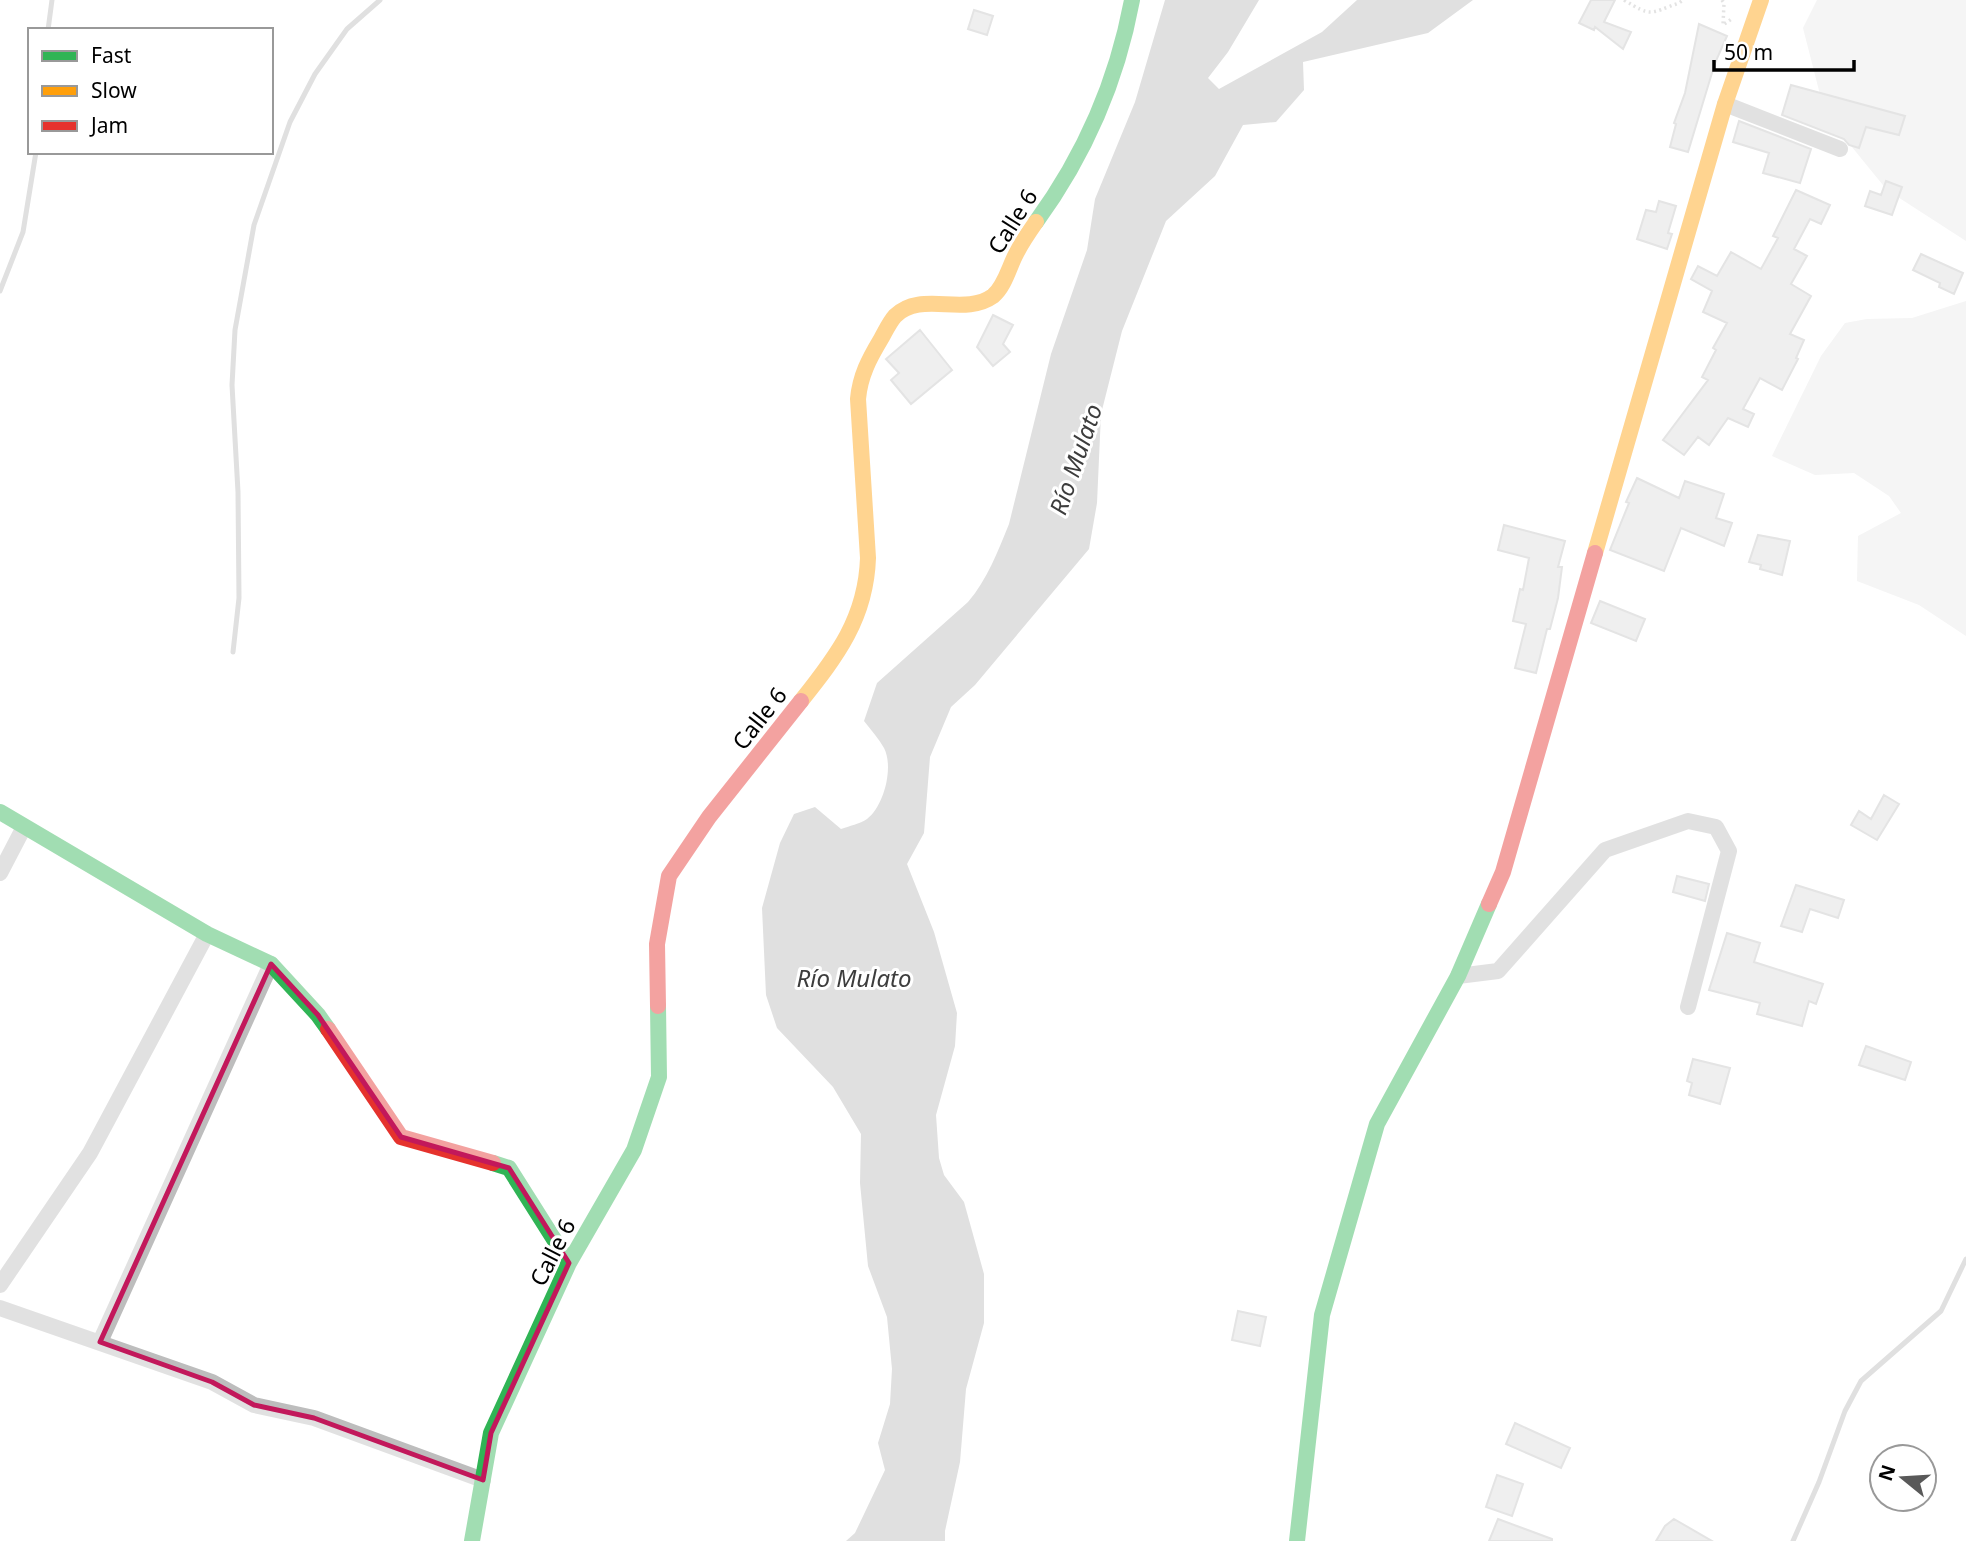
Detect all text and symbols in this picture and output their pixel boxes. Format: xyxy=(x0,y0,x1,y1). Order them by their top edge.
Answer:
legend xyxy=(28,28,273,154)
scale bar xyxy=(1714,28,1854,72)
text: 50 m xyxy=(1724,38,1773,66)
text: Fast xyxy=(91,41,132,69)
text: Slow xyxy=(91,76,137,104)
text: Jam xyxy=(89,111,128,139)
street label: Calle 6 xyxy=(980,182,1044,260)
water label: Río Mulato xyxy=(1041,399,1109,519)
street label: Calle 6 xyxy=(724,680,794,756)
water label: Río Mulato xyxy=(796,961,912,994)
street label: Calle 6 xyxy=(522,1213,582,1291)
north arrow xyxy=(1868,1443,1938,1513)
text: N xyxy=(1872,1461,1902,1484)

